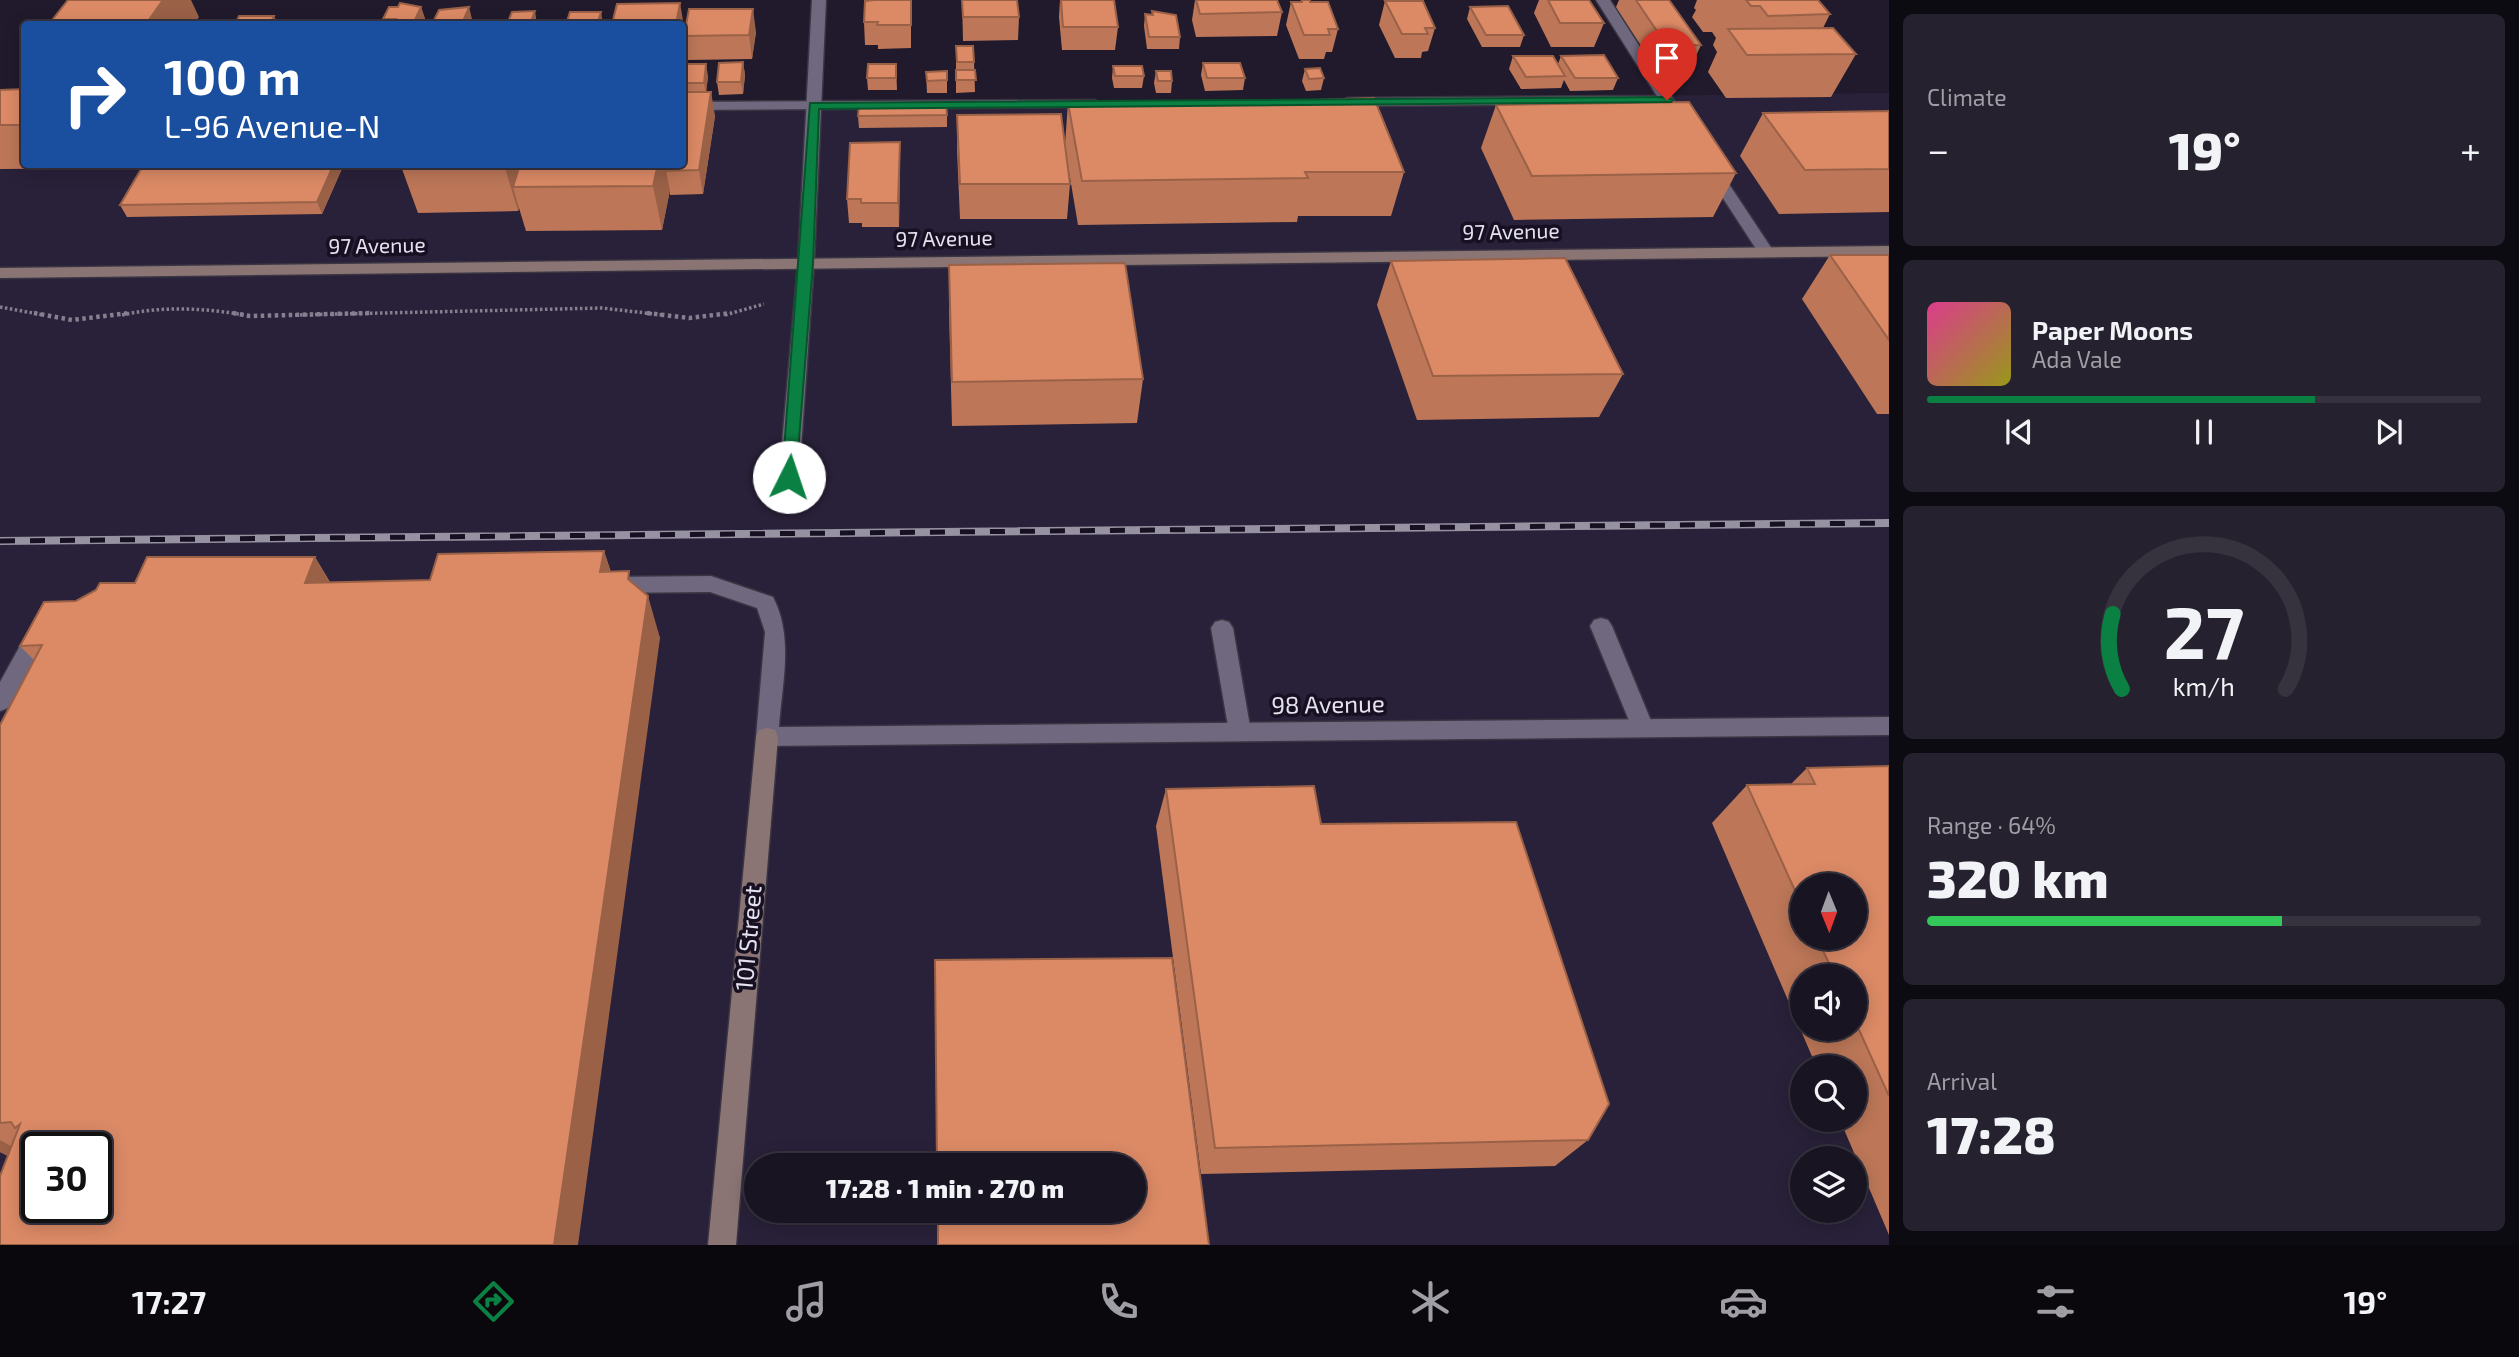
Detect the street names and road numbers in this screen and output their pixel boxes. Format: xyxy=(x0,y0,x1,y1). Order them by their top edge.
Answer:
street label: 97 Avenue xyxy=(1462,217,1560,244)
street label: 97 Avenue xyxy=(895,224,993,251)
street label: 97 Avenue xyxy=(328,231,426,258)
street label: 98 Avenue xyxy=(1271,688,1385,719)
street label: 101 Street xyxy=(728,884,767,992)

